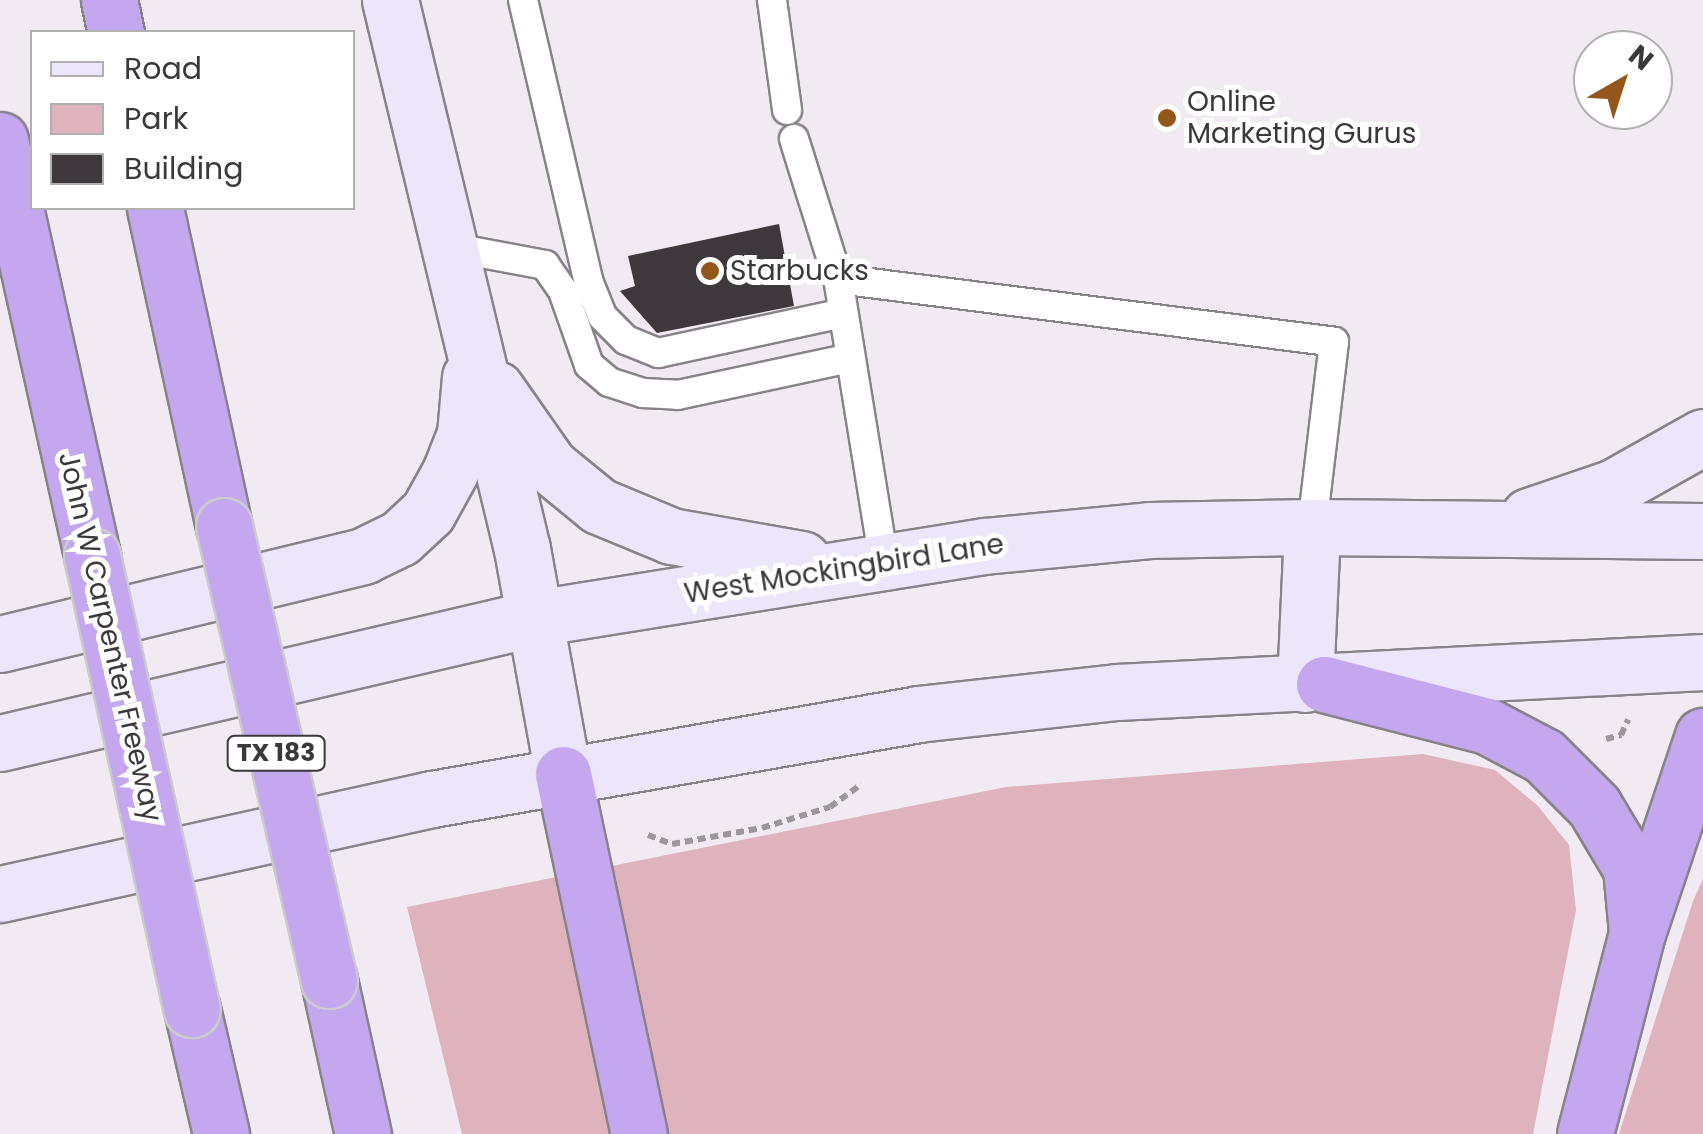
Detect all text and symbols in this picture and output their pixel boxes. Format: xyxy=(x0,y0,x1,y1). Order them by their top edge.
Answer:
legend xyxy=(30,30,355,210)
north arrow xyxy=(1573,30,1673,130)
text: N xyxy=(1620,36,1661,80)
text: Road xyxy=(124,47,202,90)
place label: Online Marketing Gurus xyxy=(1187,85,1416,151)
text: Park xyxy=(124,97,188,140)
marker: Online Marketing Gurus xyxy=(1156,107,1178,129)
text: Building xyxy=(124,147,244,190)
place label: Starbucks xyxy=(730,254,869,288)
marker: Starbucks xyxy=(699,260,721,282)
street label: John W Carpenter Freeway xyxy=(51,449,169,825)
street label: West Mockingbird Lane xyxy=(682,527,1006,611)
road number: TX 183 xyxy=(226,733,326,773)

